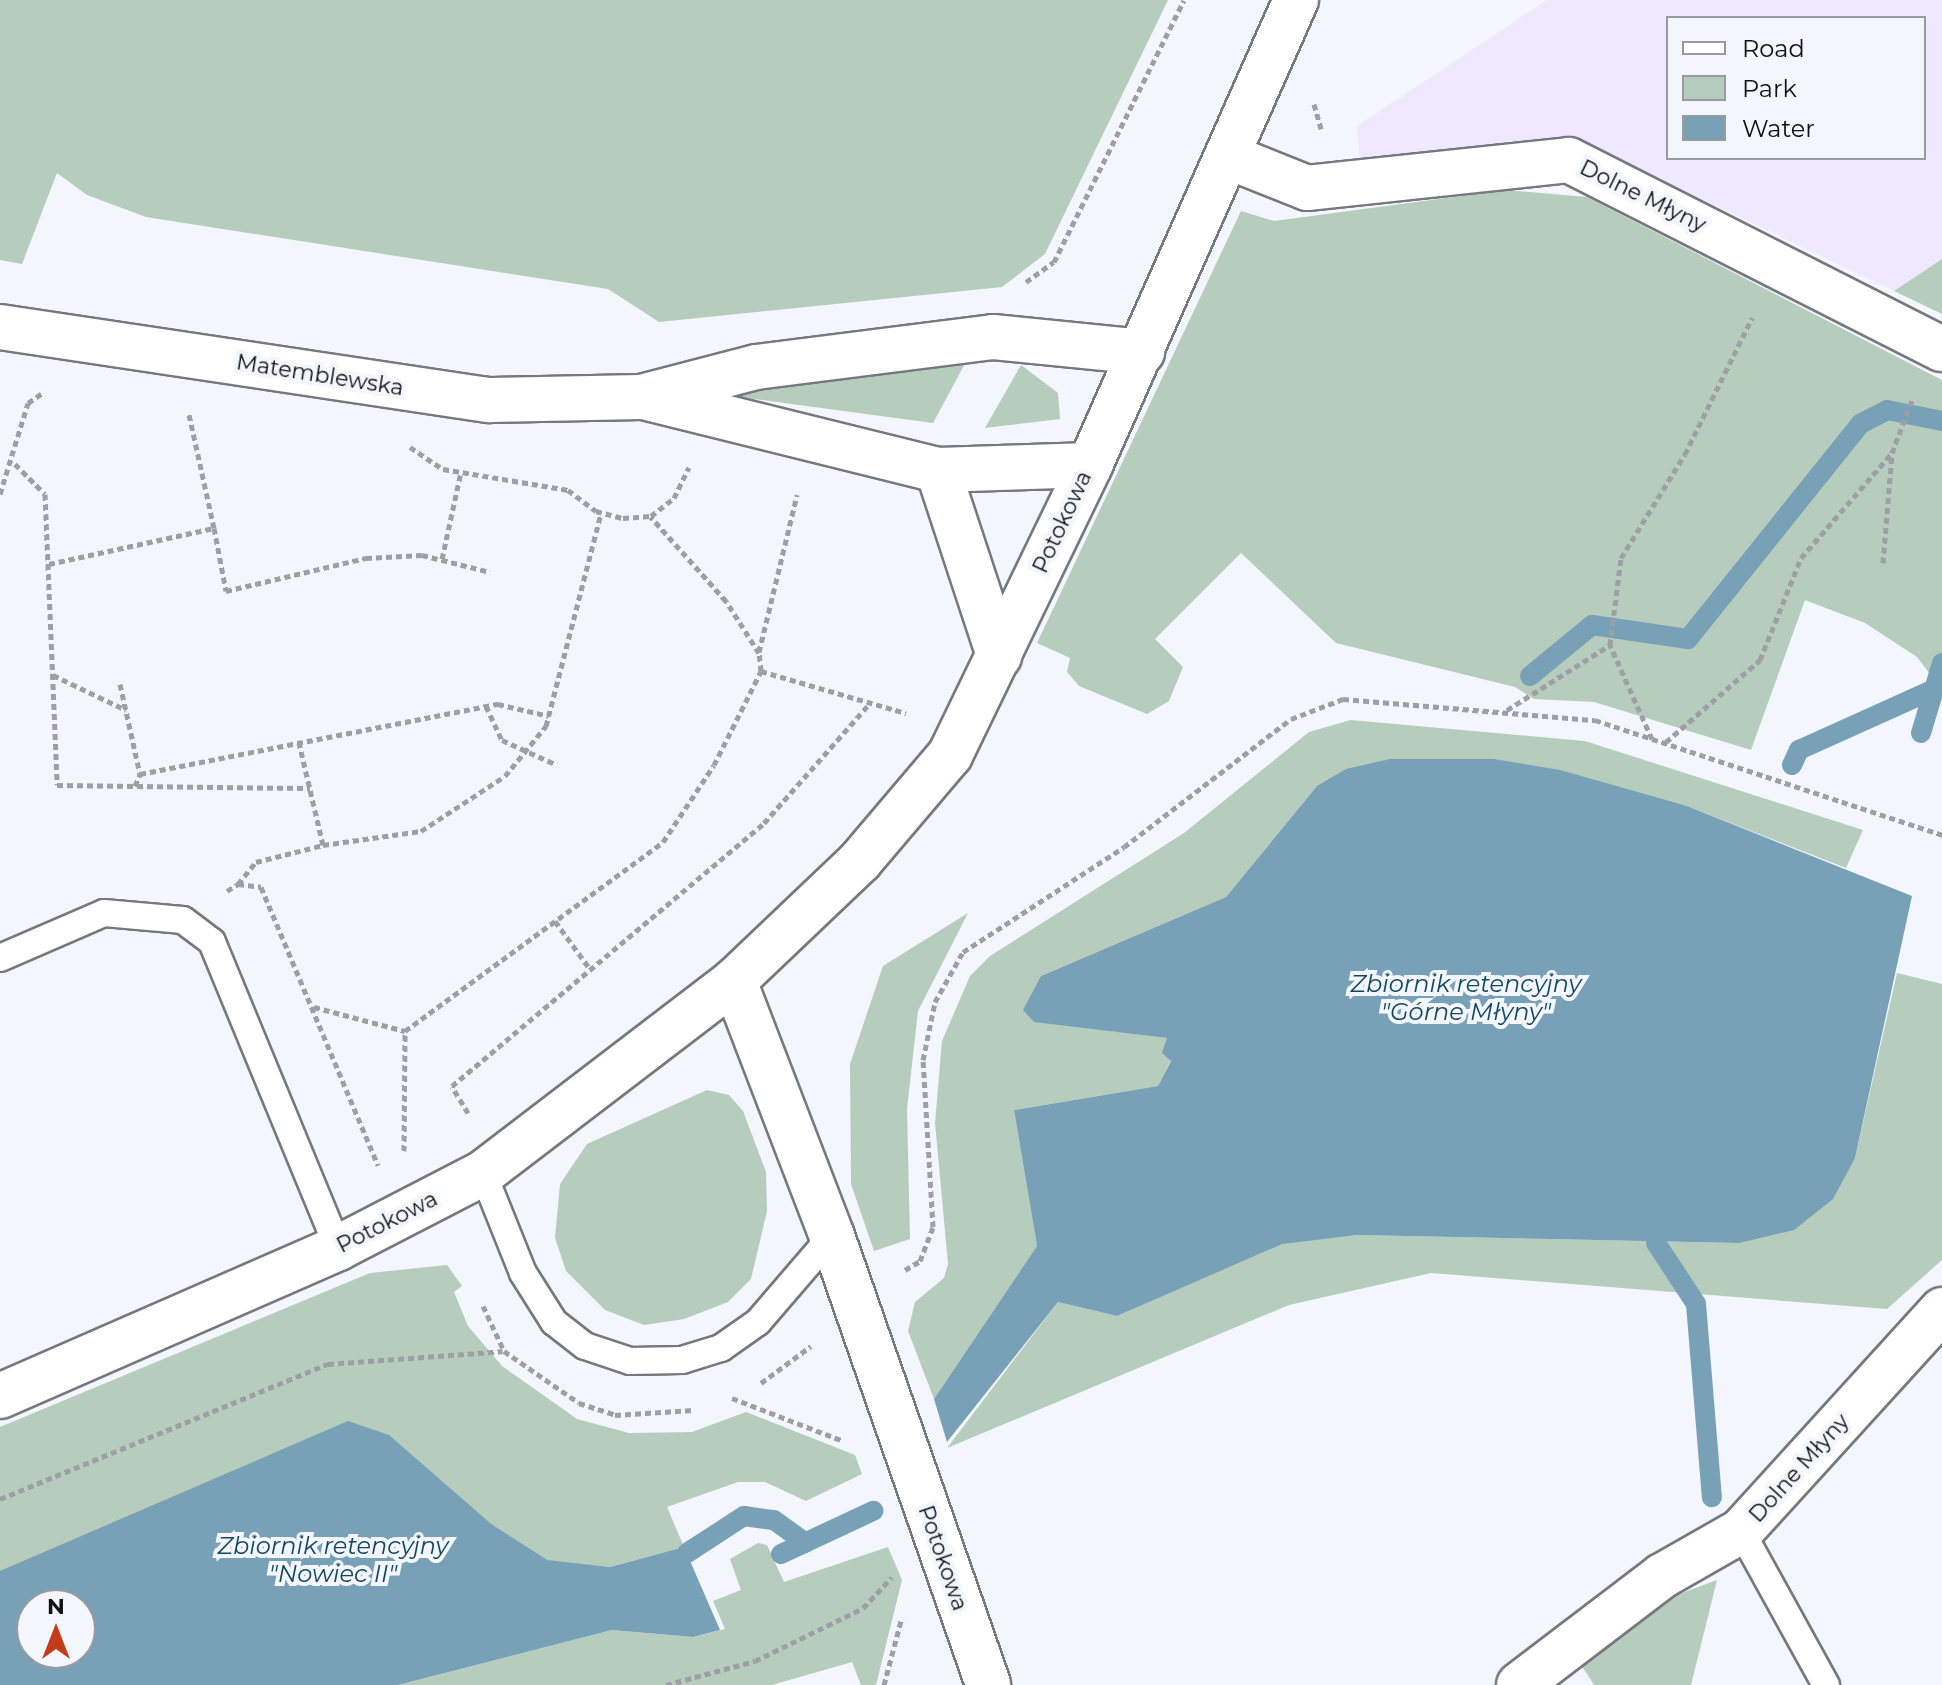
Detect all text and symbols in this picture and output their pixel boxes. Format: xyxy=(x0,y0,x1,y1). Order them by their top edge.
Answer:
legend xyxy=(1666,16,1926,160)
text: Road xyxy=(1742,34,1805,63)
text: Park xyxy=(1742,74,1797,103)
text: Water xyxy=(1742,114,1815,143)
street label: Dolne Młyny xyxy=(1576,154,1710,238)
street label: Matemblewska xyxy=(235,349,405,401)
street label: Potokowa xyxy=(1027,467,1097,577)
water label: Zbiornik retencyjny "Górne Młyny" xyxy=(1350,970,1582,1026)
street label: Potokowa xyxy=(332,1185,442,1259)
street label: Dolne Młyny xyxy=(1743,1408,1855,1528)
street label: Potokowa xyxy=(913,1502,973,1614)
water label: Zbiornik retencyjny "Nowiec II" xyxy=(217,1532,449,1588)
north arrow xyxy=(16,1589,96,1669)
text: N xyxy=(47,1593,65,1620)

